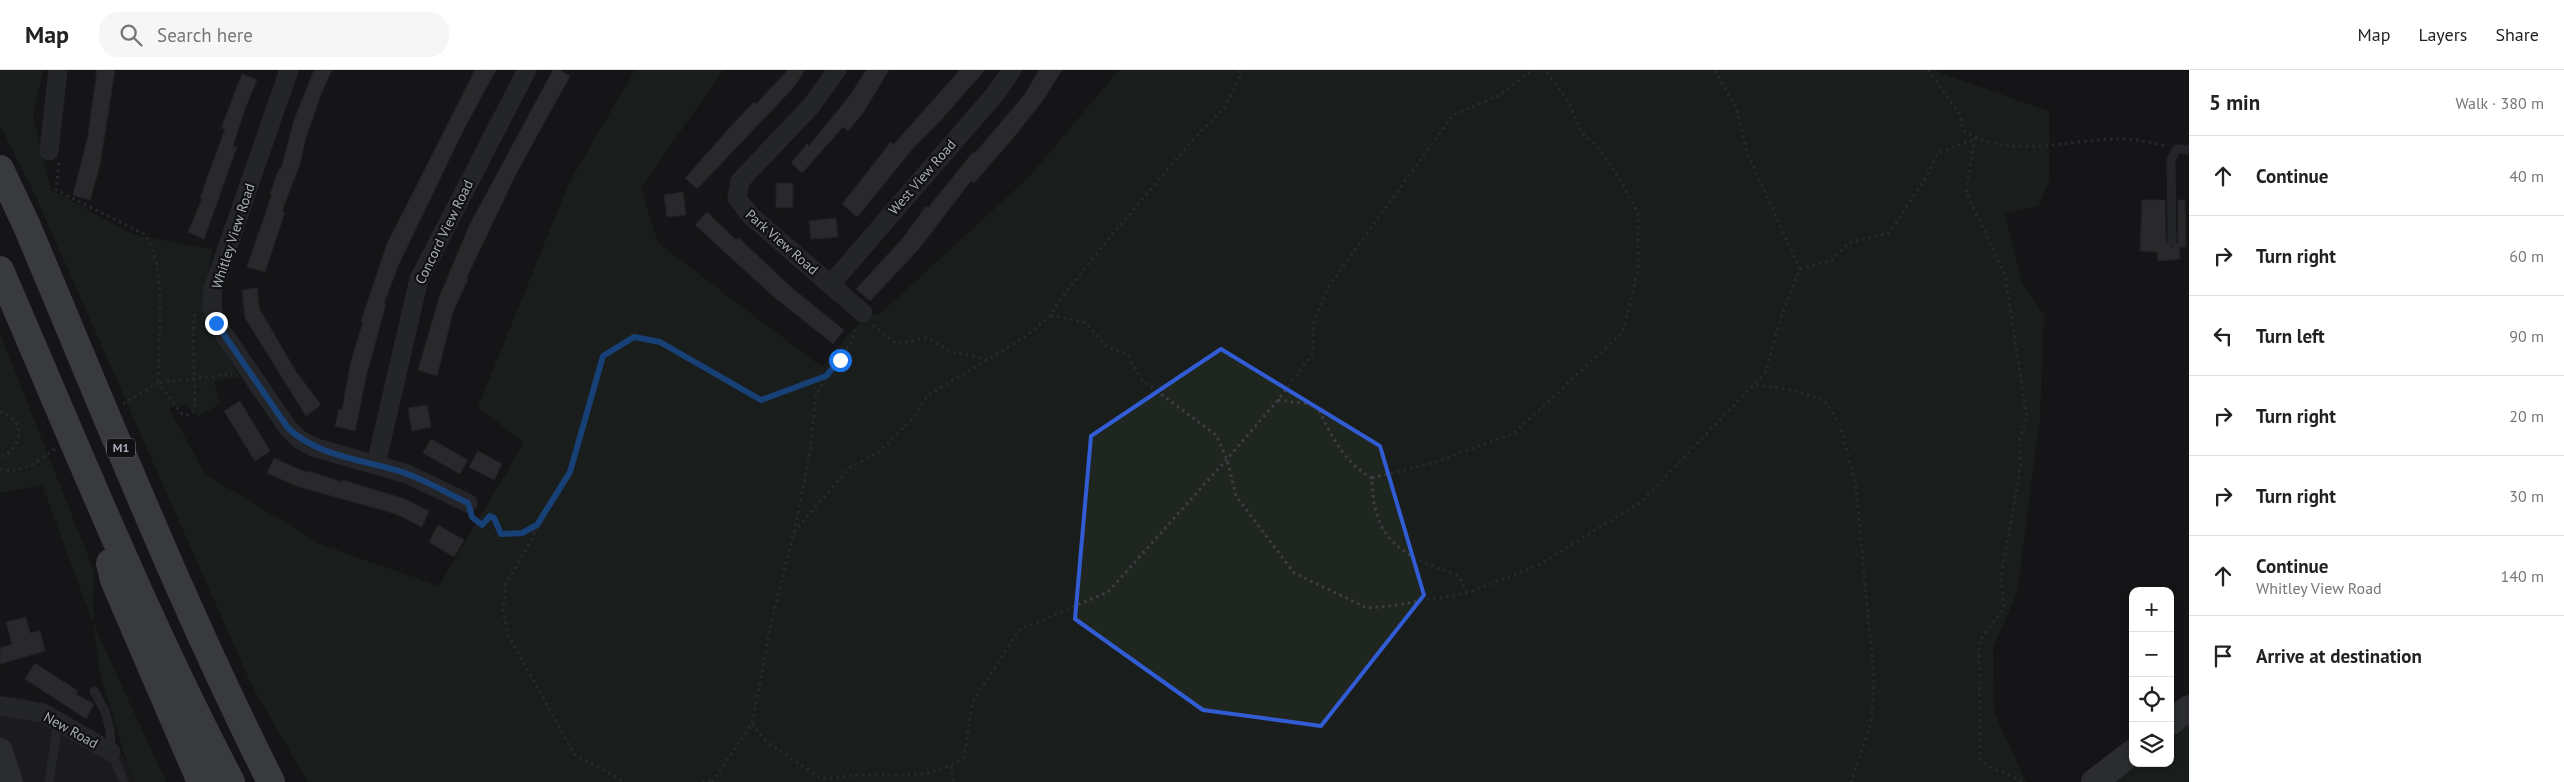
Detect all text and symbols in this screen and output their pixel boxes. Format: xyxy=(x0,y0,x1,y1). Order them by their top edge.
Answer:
search box xyxy=(99,12,449,57)
text: Map xyxy=(25,19,69,50)
icon: search xyxy=(117,21,145,49)
text: Search here xyxy=(157,23,253,47)
text: Map xyxy=(2358,23,2390,46)
text: Layers xyxy=(2418,23,2467,46)
text: Share xyxy=(2495,23,2539,46)
text: 5 min xyxy=(2209,89,2260,116)
text: Walk · 380 m xyxy=(2455,93,2544,113)
street label: West View Road xyxy=(884,136,960,218)
icon: ahead xyxy=(2209,162,2237,190)
text: Continue xyxy=(2256,164,2328,188)
text: 40 m xyxy=(2509,166,2544,186)
street label: Concord View Road xyxy=(411,177,477,287)
street label: Whitley View Road xyxy=(207,181,259,291)
street label: Park View Road xyxy=(742,205,822,279)
icon: right xyxy=(2209,242,2237,270)
text: Turn right xyxy=(2256,244,2336,268)
text: 60 m xyxy=(2509,246,2544,266)
route end xyxy=(205,312,228,335)
icon: left xyxy=(2209,322,2237,350)
text: Turn left xyxy=(2256,324,2325,348)
text: 90 m xyxy=(2509,326,2544,346)
route start xyxy=(829,349,852,372)
icon: right xyxy=(2209,402,2237,430)
text: Turn right xyxy=(2256,404,2336,428)
text: 20 m xyxy=(2509,406,2544,426)
road number: M1 xyxy=(107,438,135,458)
icon: right xyxy=(2209,482,2237,510)
text: Turn right xyxy=(2256,484,2336,508)
text: 30 m xyxy=(2509,486,2544,506)
text: Continue xyxy=(2256,554,2328,578)
icon: ahead xyxy=(2209,562,2237,590)
text: 140 m xyxy=(2501,566,2544,586)
text: Whitley View Road xyxy=(2256,578,2382,598)
map controls xyxy=(2129,587,2174,767)
button: + xyxy=(2129,587,2174,632)
button: − xyxy=(2129,632,2174,677)
icon: arrive xyxy=(2209,642,2237,670)
text: Arrive at destination xyxy=(2256,644,2422,668)
button: locate xyxy=(2129,677,2174,722)
street label: New Road xyxy=(41,708,101,752)
button: layers xyxy=(2129,722,2174,767)

